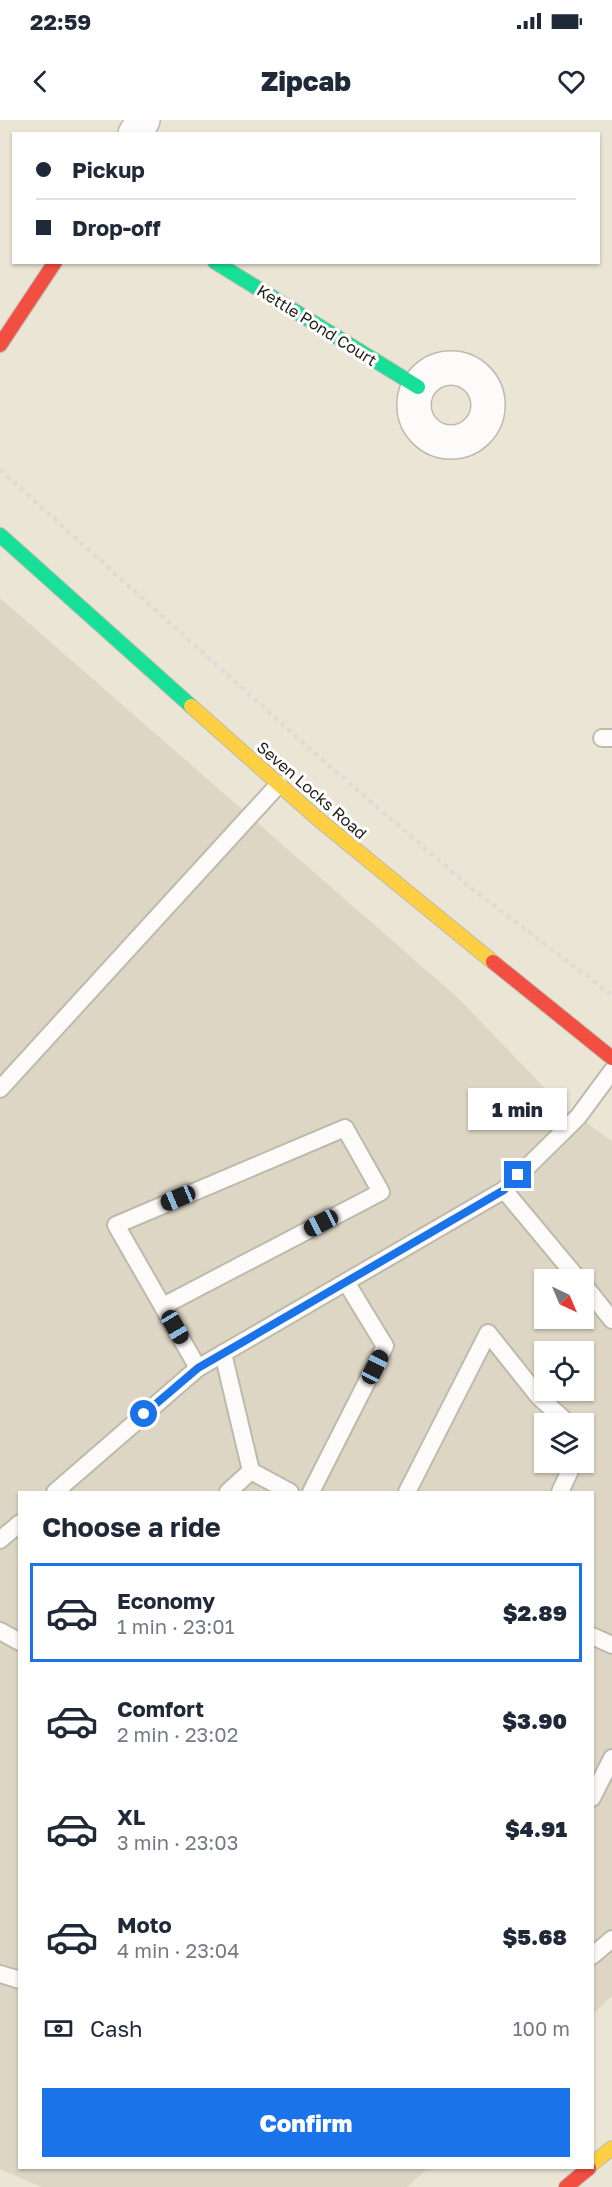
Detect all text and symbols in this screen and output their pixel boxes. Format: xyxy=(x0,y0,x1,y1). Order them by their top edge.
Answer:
text: 22:59 xyxy=(30,8,91,35)
icon: back xyxy=(24,65,57,98)
text: Zipcab xyxy=(261,65,351,97)
icon: heart xyxy=(555,65,588,98)
text: Pickup xyxy=(72,156,145,183)
text: Drop-off xyxy=(72,214,161,241)
street label: Kettle Pond Court xyxy=(253,280,381,370)
street label: Seven Locks Road xyxy=(253,737,371,843)
callout: 1 min xyxy=(468,1088,568,1130)
text: 1 min xyxy=(492,1097,543,1121)
route end xyxy=(504,1161,531,1188)
car xyxy=(158,1183,198,1213)
car xyxy=(301,1207,341,1239)
north arrow xyxy=(534,1269,594,1329)
map controls xyxy=(534,1269,594,1473)
car xyxy=(158,1307,192,1347)
button: locate xyxy=(534,1341,594,1401)
car xyxy=(359,1347,391,1387)
route start xyxy=(130,1400,157,1427)
button: layers xyxy=(534,1413,594,1473)
text: Choose a ride xyxy=(42,1511,221,1543)
icon: car xyxy=(45,1586,99,1640)
text: Economy xyxy=(117,1587,215,1614)
text: $2.89 xyxy=(503,1599,567,1626)
text: 1 min · 23:01 xyxy=(117,1614,234,1638)
icon: car xyxy=(45,1694,99,1748)
text: Comfort xyxy=(117,1695,204,1722)
text: $3.90 xyxy=(502,1707,567,1734)
text: 2 min · 23:02 xyxy=(117,1722,238,1746)
icon: car xyxy=(45,1802,99,1856)
text: XL xyxy=(117,1803,145,1830)
text: $4.91 xyxy=(505,1815,567,1842)
text: 3 min · 23:03 xyxy=(117,1830,238,1854)
icon: car xyxy=(45,1910,99,1964)
text: Moto xyxy=(117,1911,172,1938)
text: $5.68 xyxy=(502,1923,567,1950)
text: 4 min · 23:04 xyxy=(117,1938,239,1962)
icon: cash xyxy=(42,2012,75,2045)
text: Cash xyxy=(90,2015,143,2042)
text: 100 m xyxy=(513,2016,570,2040)
button: Confirm xyxy=(42,2088,570,2157)

